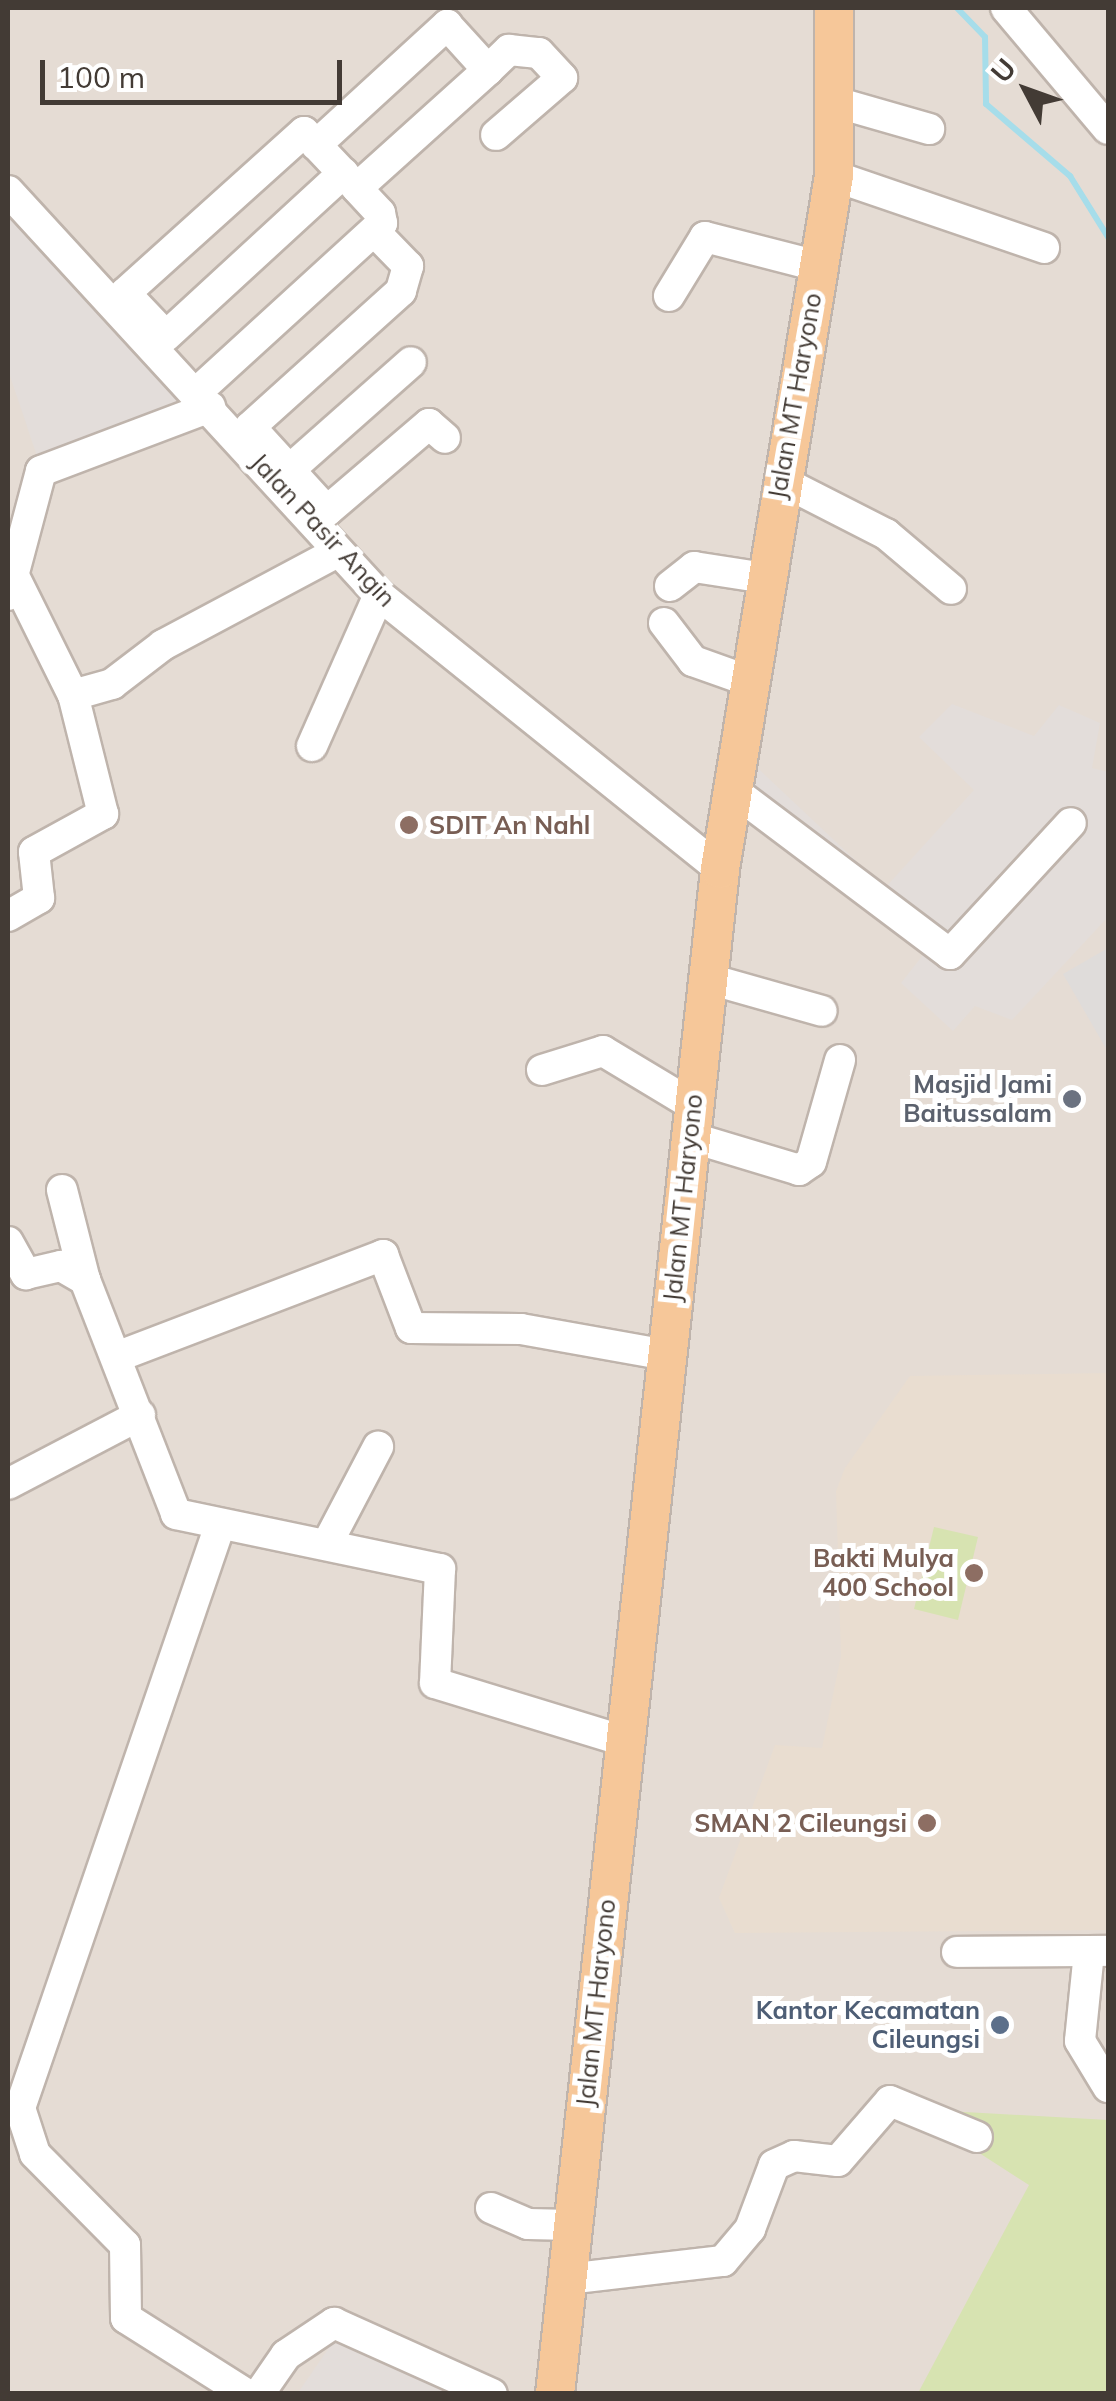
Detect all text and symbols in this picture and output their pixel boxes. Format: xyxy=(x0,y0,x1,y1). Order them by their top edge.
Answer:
scale bar xyxy=(45,40,348,102)
north arrow xyxy=(976,40,1076,140)
text: U xyxy=(983,51,1023,89)
text: 100 m xyxy=(57,58,145,96)
street label: Jalan MT Haryono xyxy=(762,291,828,501)
street label: Jalan Pasir Angin xyxy=(244,447,402,613)
place label: SDIT An Nahl xyxy=(429,810,590,840)
marker: SDIT An Nahl xyxy=(398,814,420,836)
place label: Masjid Jami Baitussalam xyxy=(903,1070,1052,1129)
marker: Masjid Jami Baitussalam xyxy=(1061,1088,1083,1110)
street label: Jalan MT Haryono xyxy=(657,1093,709,1303)
place label: Bakti Mulya 400 School xyxy=(813,1544,954,1603)
marker: Bakti Mulya 400 School xyxy=(963,1562,985,1584)
place label: SMAN 2 Cileungsi xyxy=(694,1808,907,1838)
marker: SMAN 2 Cileungsi xyxy=(916,1812,938,1834)
street label: Jalan MT Haryono xyxy=(570,1898,622,2108)
place label: Kantor Kecamatan Cileungsi xyxy=(756,1996,980,2055)
marker: Kantor Kecamatan Cileungsi xyxy=(989,2014,1011,2036)

